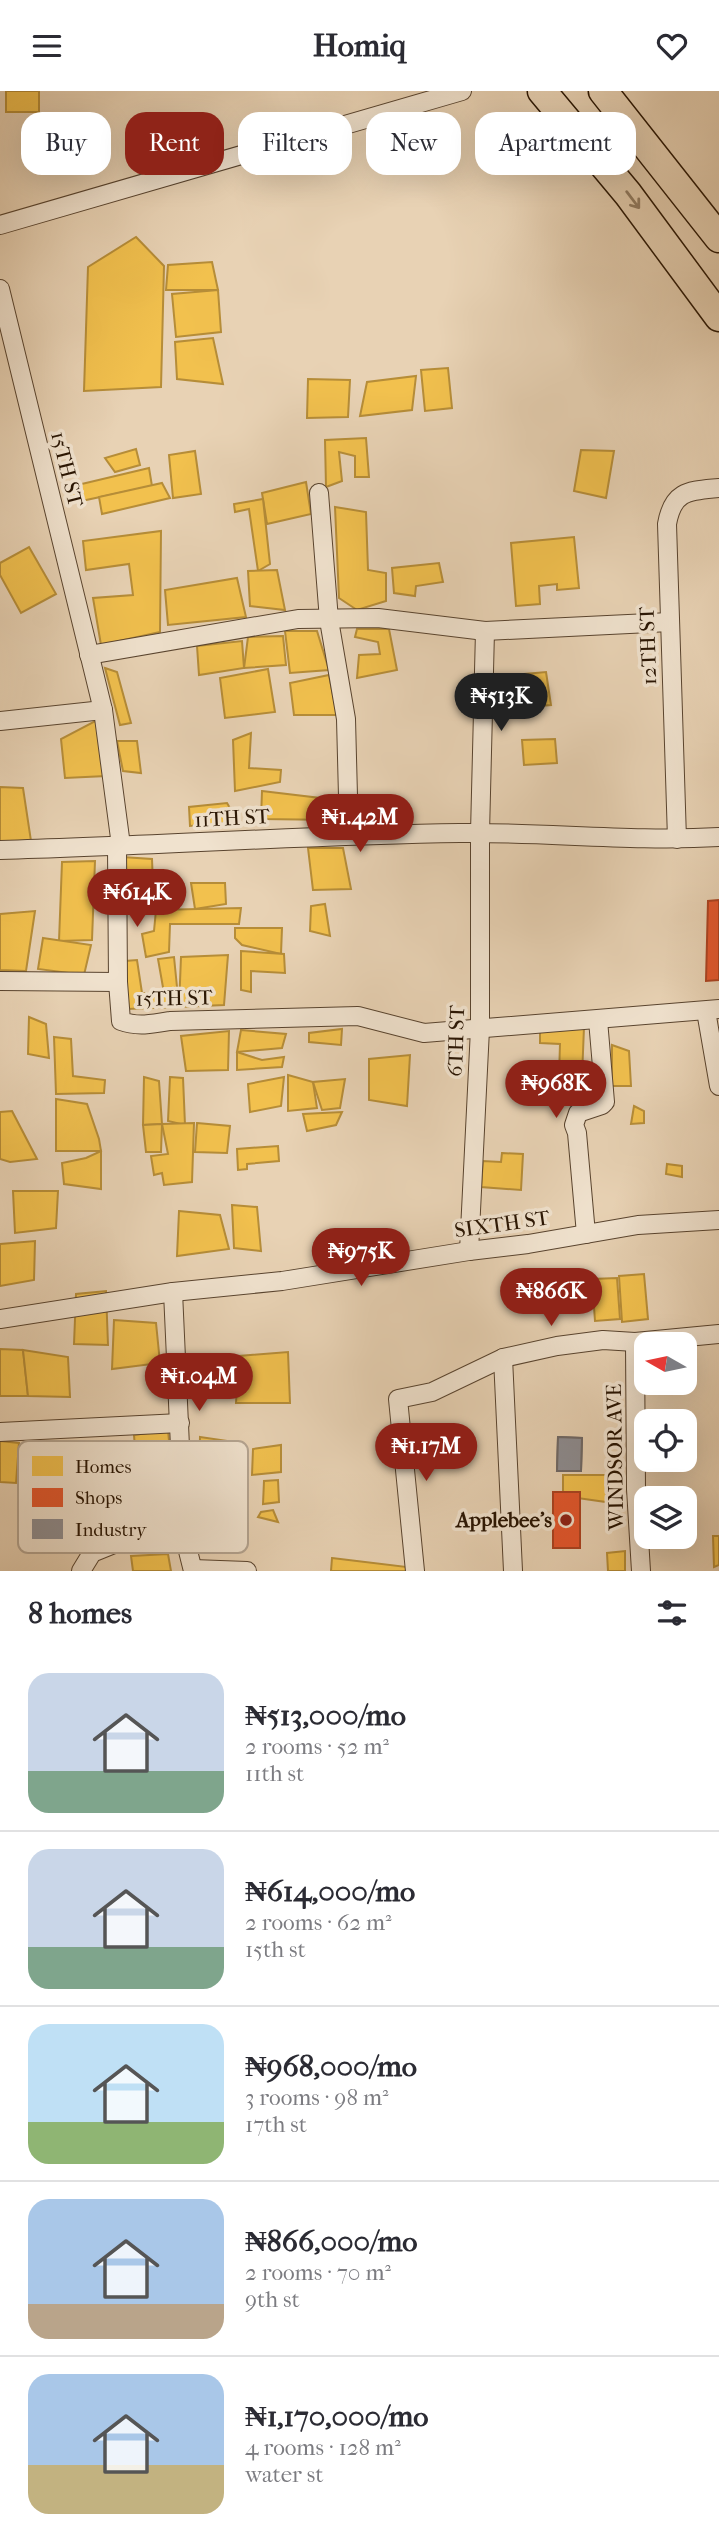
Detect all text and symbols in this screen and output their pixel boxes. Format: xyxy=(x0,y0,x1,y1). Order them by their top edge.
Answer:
icon: menu xyxy=(28,27,66,65)
text: Homiq xyxy=(313,27,406,64)
icon: heart xyxy=(653,27,691,65)
chip: Buy xyxy=(21,112,111,175)
chip: Rent xyxy=(125,112,224,175)
chip: Filters xyxy=(238,112,352,175)
chip: New xyxy=(366,112,461,175)
chip: Apartment xyxy=(475,112,636,175)
one-way arrow xyxy=(625,190,640,209)
street label: 15TH ST xyxy=(46,429,88,510)
street label: 12TH ST xyxy=(635,605,661,686)
pin: ₦513K xyxy=(452,673,550,733)
text: ₦513K xyxy=(471,682,531,709)
pin: ₦1.42M xyxy=(303,795,417,854)
text: ₦1.42M xyxy=(322,803,398,830)
street label: 11TH ST xyxy=(194,804,271,832)
pin: ₦614K xyxy=(88,869,186,929)
text: ₦614K xyxy=(103,878,171,905)
street label: 15TH ST xyxy=(135,985,213,1011)
street label: 6TH ST xyxy=(443,1004,469,1077)
pin: ₦968K xyxy=(507,1061,605,1120)
text: ₦968K xyxy=(521,1069,591,1096)
street label: SIXTH ST xyxy=(453,1205,552,1243)
pin: ₦975K xyxy=(312,1229,410,1288)
text: ₦975K xyxy=(328,1237,394,1264)
pin: ₦866K xyxy=(502,1269,600,1328)
text: ₦866K xyxy=(516,1277,586,1304)
north arrow xyxy=(634,1332,696,1395)
map controls xyxy=(634,1332,697,1549)
pin: ₦1.04M xyxy=(142,1353,256,1413)
text: ₦1.04M xyxy=(161,1362,237,1389)
street label: WINDSOR AVE xyxy=(602,1383,628,1531)
button: locate xyxy=(634,1409,697,1472)
pin: ₦1.17M xyxy=(369,1423,483,1483)
text: ₦1.17M xyxy=(391,1432,461,1459)
legend xyxy=(18,1441,248,1553)
text: Homes xyxy=(75,1456,131,1478)
button: layers xyxy=(634,1486,697,1549)
text: Shops xyxy=(75,1487,122,1509)
place label: Applebee's xyxy=(454,1508,552,1532)
marker: Applebee's xyxy=(558,1512,574,1528)
text: Industry xyxy=(75,1519,147,1541)
icon: filters xyxy=(653,1594,691,1632)
text: 8 homes xyxy=(28,1596,132,1631)
text: ₦513,000/mo xyxy=(245,1698,406,1733)
icon: home xyxy=(84,1701,168,1785)
text: 2 rooms · 52 m² xyxy=(245,1733,389,1760)
text: 11th st xyxy=(245,1760,304,1787)
text: ₦614,000/mo xyxy=(245,1874,415,1909)
icon: home xyxy=(84,1877,168,1961)
text: 2 rooms · 62 m² xyxy=(245,1909,392,1936)
text: 15th st xyxy=(245,1936,306,1963)
text: ₦968,000/mo xyxy=(245,2049,417,2084)
icon: home xyxy=(84,2052,168,2136)
text: 3 rooms · 98 m² xyxy=(245,2084,389,2111)
text: 17th st xyxy=(245,2111,307,2138)
text: ₦866,000/mo xyxy=(245,2224,417,2259)
icon: home xyxy=(84,2227,168,2311)
text: 2 rooms · 70 m² xyxy=(245,2259,391,2286)
text: 9th st xyxy=(245,2286,300,2313)
text: ₦1,170,000/mo xyxy=(245,2399,428,2434)
icon: home xyxy=(84,2402,168,2486)
text: 4 rooms · 128 m² xyxy=(245,2434,401,2461)
text: water st xyxy=(245,2461,324,2488)

